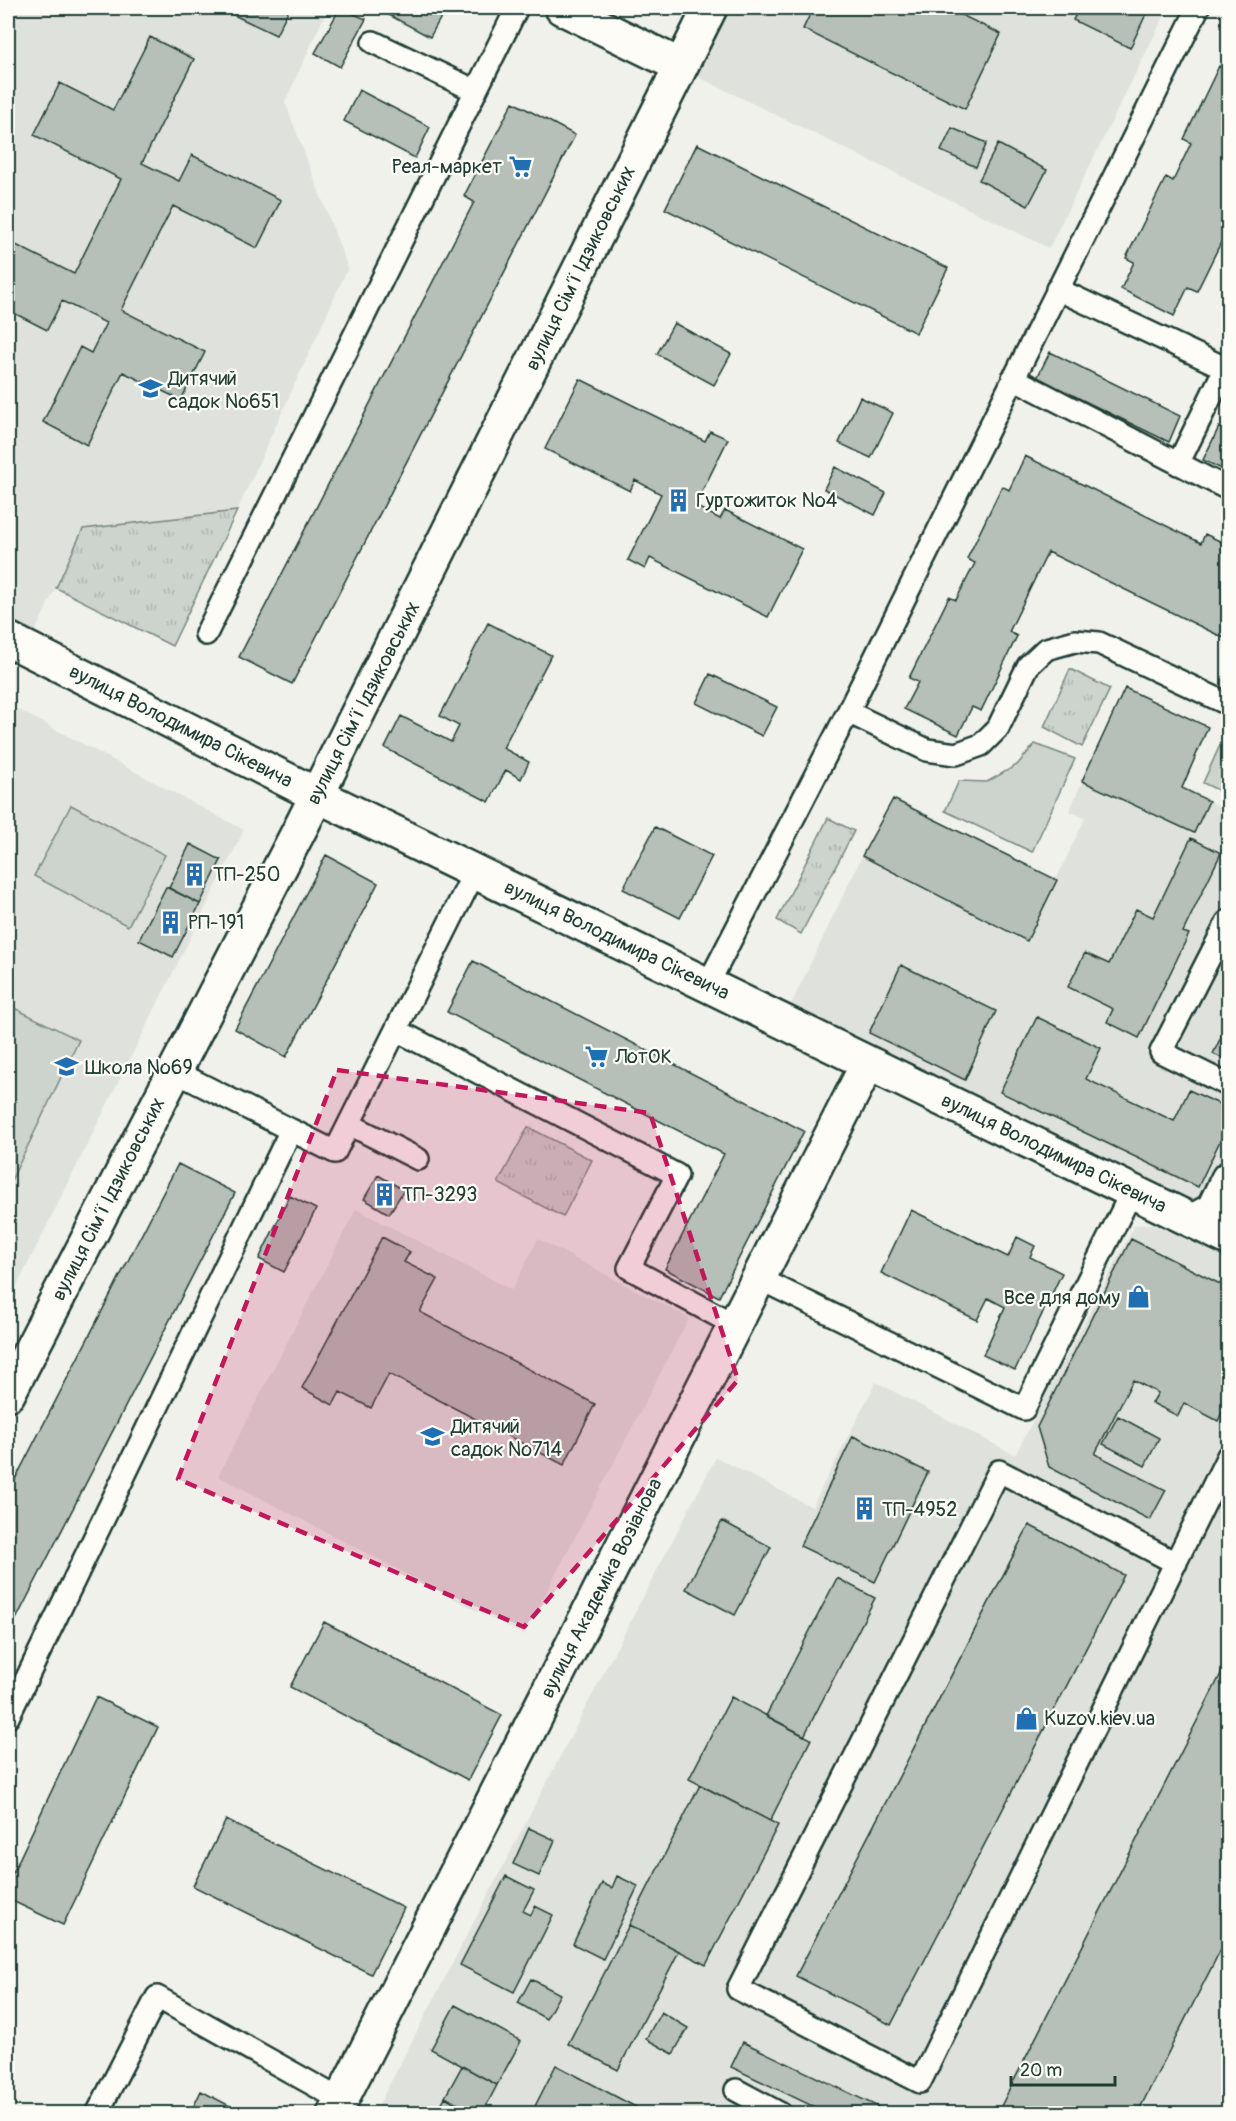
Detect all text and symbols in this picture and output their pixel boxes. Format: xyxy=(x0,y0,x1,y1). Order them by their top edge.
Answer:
supermarket icon: Реал-маркет xyxy=(507,153,533,179)
place label: Реал-маркет xyxy=(392,154,502,179)
street label: вулиця Сімʼї Ідзиковських xyxy=(520,162,640,374)
place label: Дитячий садок №651 xyxy=(167,366,279,414)
school or university icon: Дитячий садок №651 xyxy=(137,376,163,402)
building icon: Гуртожиток №4 xyxy=(665,487,691,513)
place label: Гуртожиток №4 xyxy=(696,488,838,513)
street label: вулиця Сімʼї Ідзиковських xyxy=(301,597,425,809)
street label: вулиця Володимира Сікевича xyxy=(65,659,297,793)
building icon: ТП-250 xyxy=(182,861,208,887)
place label: ТП-250 xyxy=(213,862,280,887)
street label: вулиця Володимира Сікевича xyxy=(500,874,734,1006)
building icon: РП-191 xyxy=(157,909,183,935)
place label: РП-191 xyxy=(188,910,244,935)
supermarket icon: ЛотОК xyxy=(584,1043,610,1069)
place label: ЛотОК xyxy=(614,1044,672,1069)
school or university icon: Школа №69 xyxy=(54,1054,80,1080)
place label: Школа №69 xyxy=(85,1055,193,1080)
street label: вулиця Володимира Сікевича xyxy=(937,1087,1171,1219)
street label: вулиця Сімʼї Ідзиковських xyxy=(46,1093,170,1305)
building icon: ТП-3293 xyxy=(371,1181,397,1207)
place label: ТП-3293 xyxy=(402,1182,477,1207)
shop icon: Все для дому xyxy=(1125,1284,1151,1310)
place label: Все для дому xyxy=(1004,1285,1120,1310)
place label: Дитячий садок №714 xyxy=(450,1414,563,1462)
school or university icon: Дитячий садок №714 xyxy=(420,1424,446,1450)
street label: вулиця Академіка Возіанова xyxy=(535,1474,667,1702)
building icon: ТП-4952 xyxy=(851,1496,877,1522)
place label: ТП-4952 xyxy=(882,1497,958,1522)
shop icon: Kuzov.kiev.ua xyxy=(1013,1705,1039,1731)
place label: Kuzov.kiev.ua xyxy=(1044,1706,1155,1731)
scale bar xyxy=(1011,2049,1114,2087)
text: 20 m xyxy=(1020,2059,1062,2082)

